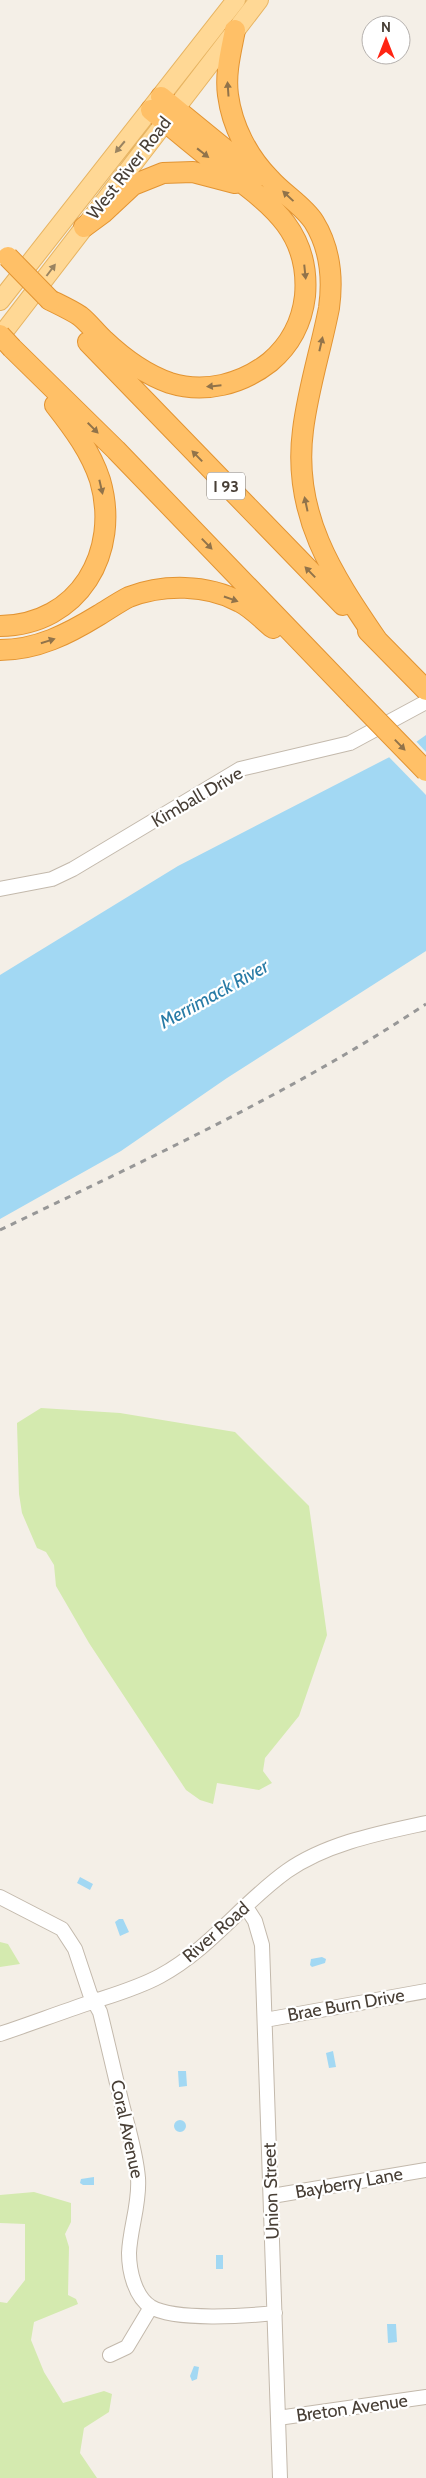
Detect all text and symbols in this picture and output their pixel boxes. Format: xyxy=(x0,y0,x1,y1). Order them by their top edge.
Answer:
north arrow xyxy=(361,15,411,65)
text: N xyxy=(381,18,391,36)
one-way arrow xyxy=(224,80,232,96)
street label: West River Road xyxy=(82,112,176,224)
one-way arrow xyxy=(115,140,126,153)
one-way arrow xyxy=(196,147,209,158)
one-way arrow xyxy=(283,190,295,202)
one-way arrow xyxy=(45,264,56,277)
one-way arrow xyxy=(301,264,309,280)
one-way arrow xyxy=(317,337,325,352)
one-way arrow xyxy=(206,382,222,390)
one-way arrow xyxy=(87,422,99,434)
one-way arrow xyxy=(191,450,203,462)
road number: I 93 xyxy=(207,472,245,500)
one-way arrow xyxy=(97,480,105,495)
one-way arrow xyxy=(302,496,310,512)
one-way arrow xyxy=(200,538,212,550)
one-way arrow xyxy=(304,566,316,578)
one-way arrow xyxy=(224,595,239,603)
one-way arrow xyxy=(40,637,55,644)
one-way arrow xyxy=(394,738,406,750)
street label: Kimball Drive xyxy=(147,762,247,832)
water label: Merrimack River xyxy=(155,954,274,1034)
street label: River Road xyxy=(178,1897,254,1967)
street label: Brae Burn Drive xyxy=(286,1984,406,2026)
street label: Coral Avenue xyxy=(106,2078,148,2180)
street label: Union Street xyxy=(258,2142,284,2240)
street label: Bayberry Lane xyxy=(294,2163,404,2203)
street label: Breton Avenue xyxy=(295,2389,409,2427)

